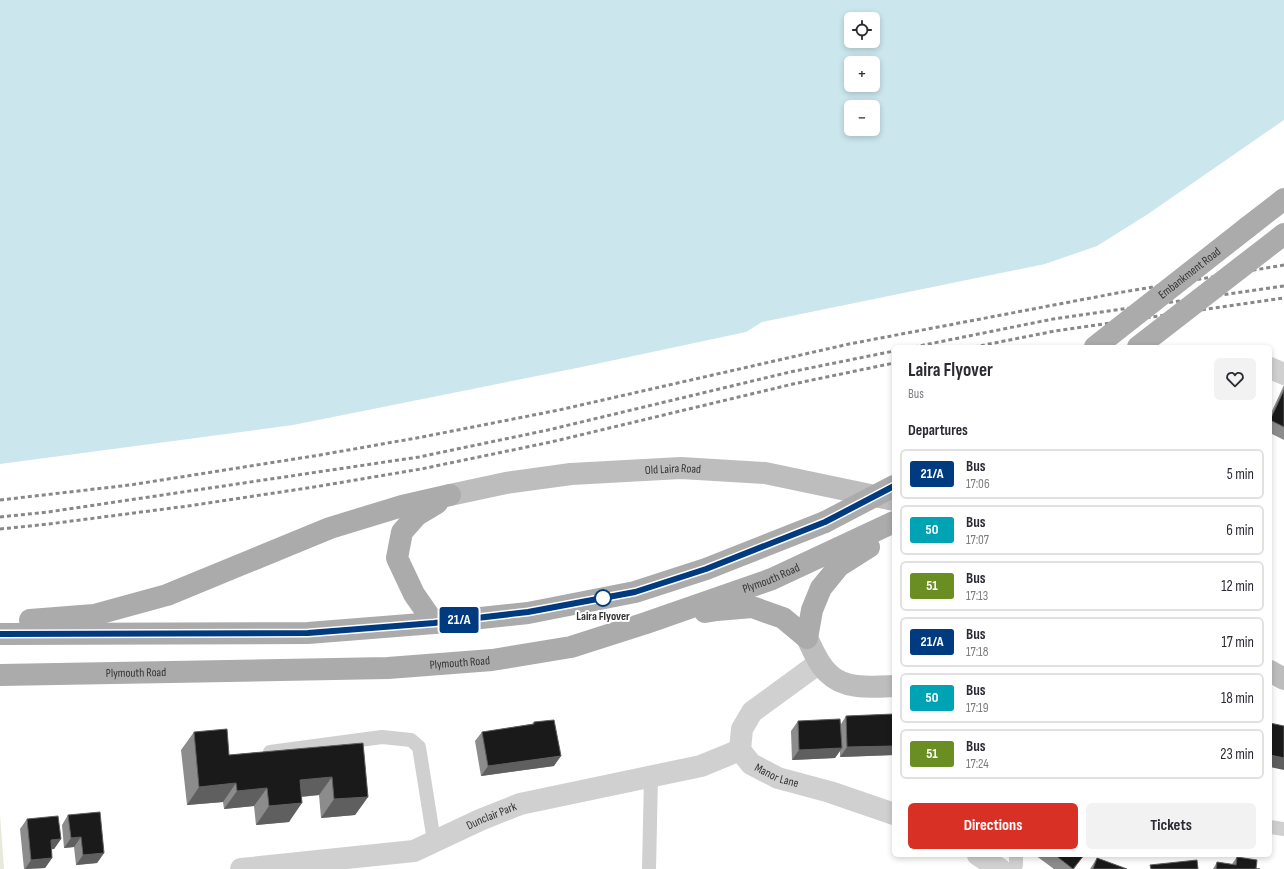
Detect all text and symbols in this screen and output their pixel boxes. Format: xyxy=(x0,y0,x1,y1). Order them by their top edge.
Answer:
map controls xyxy=(844,12,880,136)
button: locate xyxy=(844,12,880,48)
button: + xyxy=(844,56,880,92)
button: − xyxy=(844,100,880,136)
street label: Embankment Road xyxy=(1155,244,1224,303)
button: heart xyxy=(1214,358,1256,400)
text: Laira Flyover xyxy=(908,359,993,382)
text: Bus xyxy=(908,386,924,402)
text: Departures xyxy=(908,421,968,440)
text: Bus xyxy=(966,457,985,476)
street label: Old Laira Road xyxy=(645,461,701,478)
text: 21/A xyxy=(921,465,943,482)
text: 5 min xyxy=(1227,465,1254,484)
text: 17:06 xyxy=(966,476,990,492)
text: Bus xyxy=(966,513,985,532)
text: 50 xyxy=(926,521,938,538)
text: 6 min xyxy=(1226,521,1254,540)
text: 17:07 xyxy=(966,532,989,548)
street label: Plymouth Road xyxy=(741,560,802,597)
text: Bus xyxy=(966,569,985,588)
text: 51 xyxy=(926,577,938,594)
text: 12 min xyxy=(1221,577,1254,596)
text: 17:13 xyxy=(966,588,988,604)
marker: Laira Flyover xyxy=(594,589,612,607)
line badge: 21/A xyxy=(431,607,487,633)
place label: Laira Flyover xyxy=(576,609,630,624)
text: 21/A xyxy=(448,611,470,628)
text: Bus xyxy=(966,625,985,644)
text: 21/A xyxy=(921,633,943,650)
text: 17 min xyxy=(1222,633,1254,652)
text: 17:18 xyxy=(966,644,988,660)
street label: Plymouth Road xyxy=(429,653,490,673)
street label: Plymouth Road xyxy=(106,665,166,681)
text: Bus xyxy=(966,681,985,700)
text: 50 xyxy=(926,689,938,706)
text: 18 min xyxy=(1221,689,1254,708)
text: 17:19 xyxy=(966,700,988,716)
text: Bus xyxy=(966,737,985,756)
text: 51 xyxy=(926,745,938,762)
text: 23 min xyxy=(1220,745,1254,764)
text: 17:24 xyxy=(966,756,989,772)
street label: Manor Lane xyxy=(752,760,800,791)
street label: Dunclair Park xyxy=(464,799,519,833)
button: Directions xyxy=(908,803,1078,849)
button: Tickets xyxy=(1086,803,1256,849)

